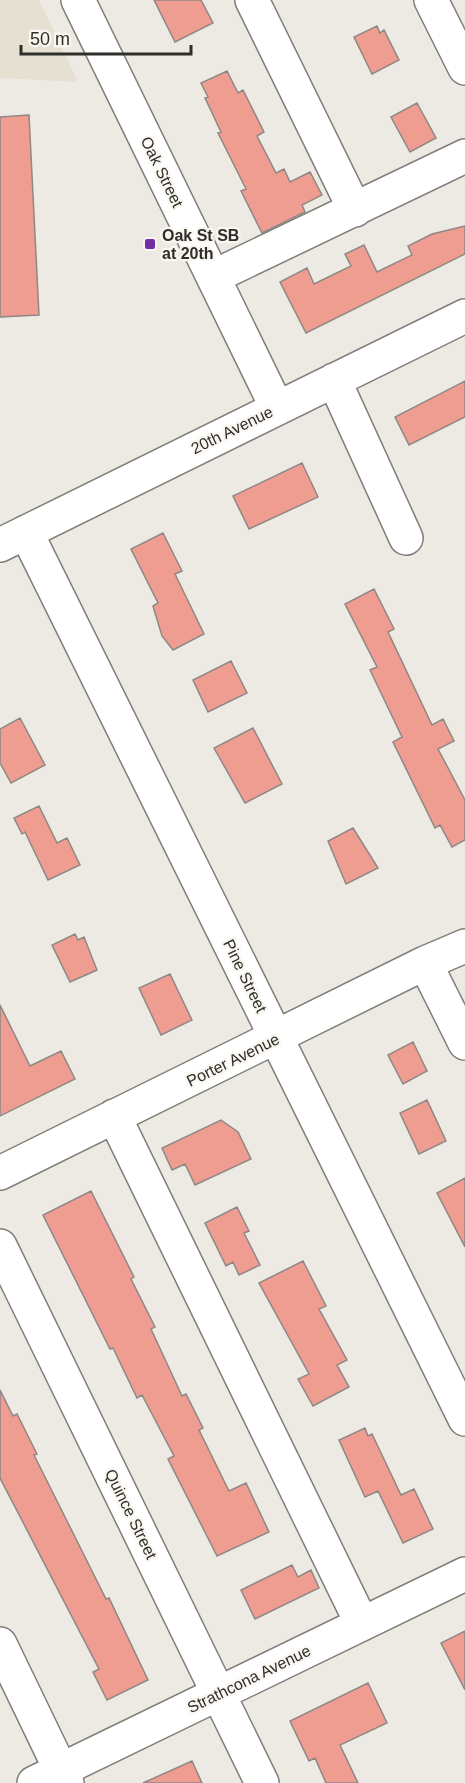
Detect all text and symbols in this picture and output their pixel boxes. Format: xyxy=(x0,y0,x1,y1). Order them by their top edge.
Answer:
scale bar xyxy=(21,18,190,56)
text: 50 m xyxy=(30,29,70,49)
street label: Oak Street xyxy=(138,134,187,211)
place label: Oak St SB at 20th xyxy=(162,227,239,262)
marker: Oak St SB at 20th xyxy=(143,237,157,251)
street label: 20th Avenue xyxy=(188,403,276,457)
street label: Pine Street xyxy=(220,937,270,1016)
street label: Porter Avenue xyxy=(184,1030,282,1090)
street label: Quince Street xyxy=(102,1466,160,1562)
street label: Strathcona Avenue xyxy=(185,1642,313,1716)

